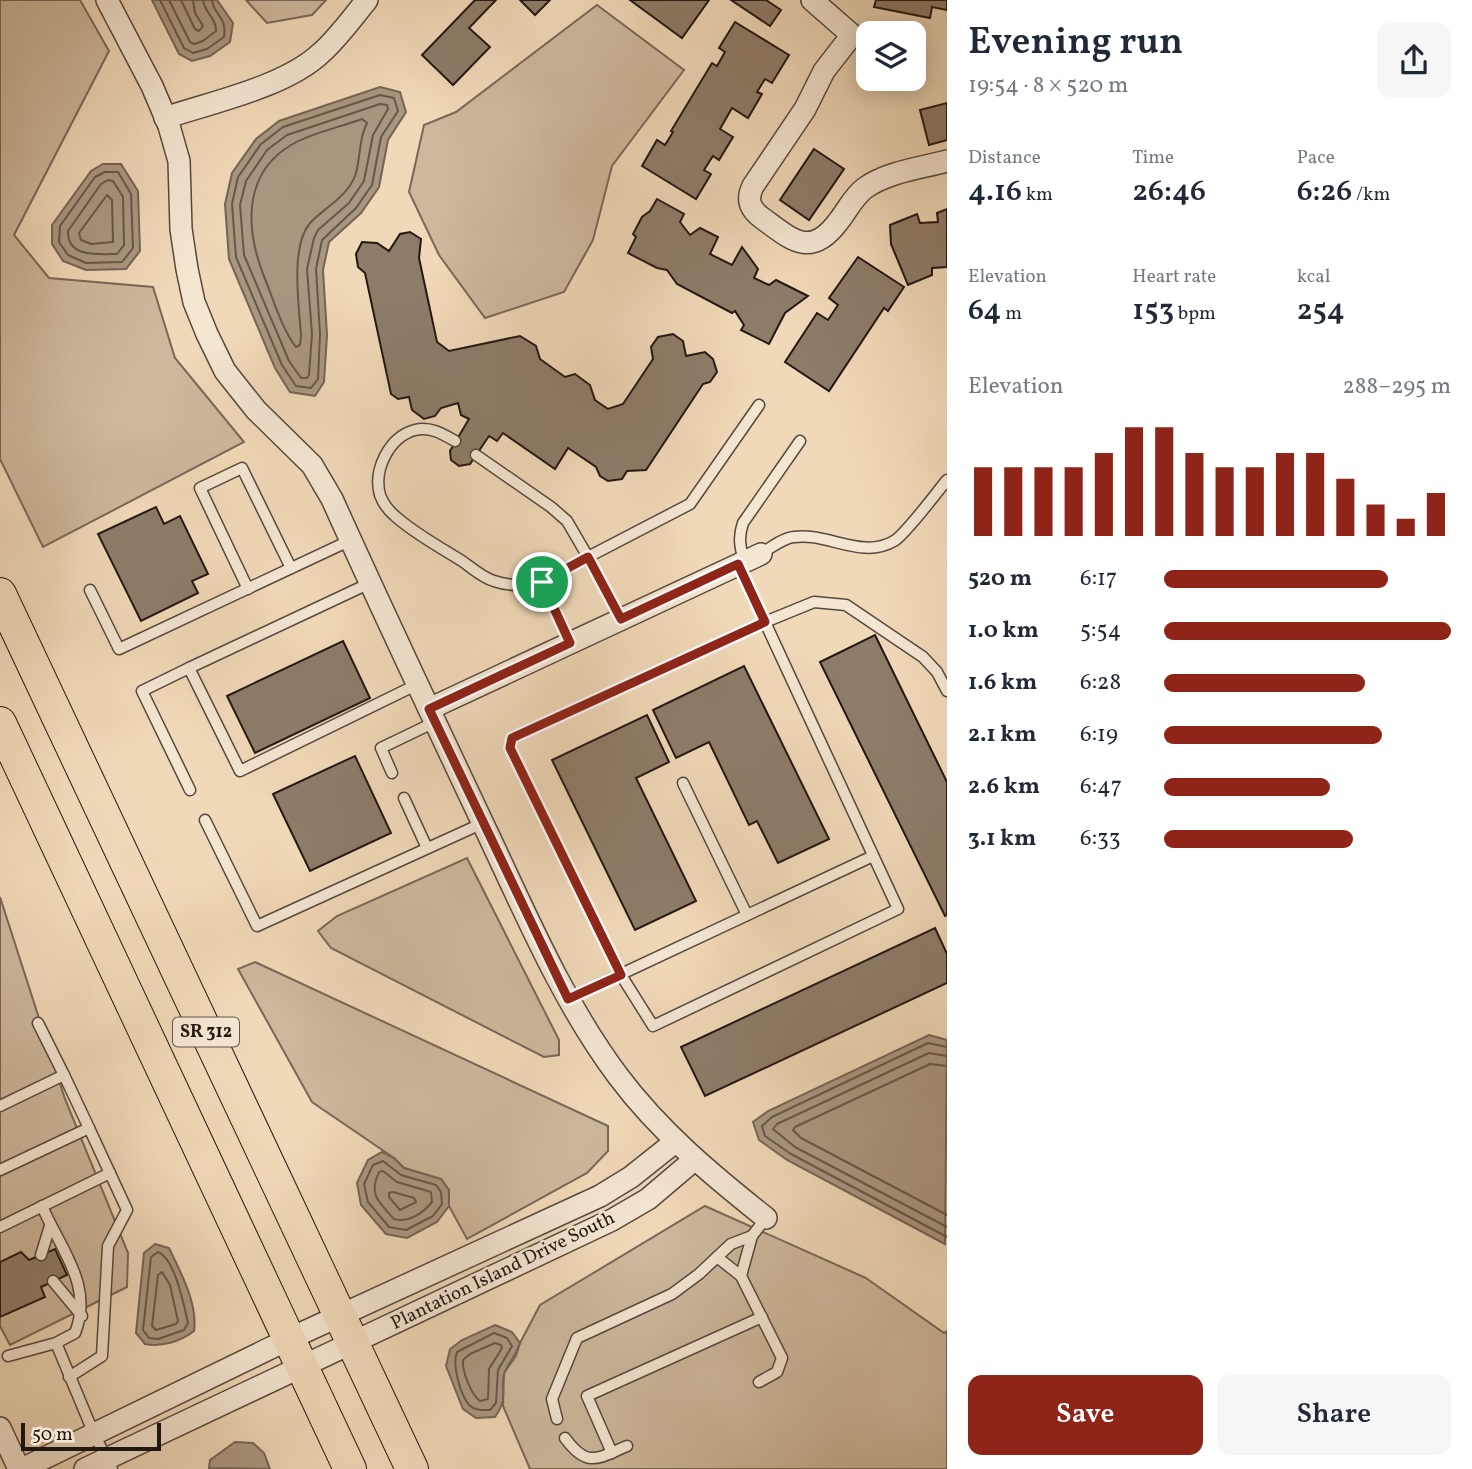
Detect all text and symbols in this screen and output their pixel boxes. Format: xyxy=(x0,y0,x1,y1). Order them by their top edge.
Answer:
text: Evening run xyxy=(968,17,1183,70)
map controls xyxy=(856,21,926,91)
button: layers xyxy=(856,21,926,91)
button: share xyxy=(1377,23,1451,97)
text: 19:54 · 8 × 520 m xyxy=(968,70,1128,102)
text: Distance xyxy=(968,145,1041,171)
text: Time xyxy=(1132,145,1174,171)
text: Pace xyxy=(1297,145,1335,171)
text: 4.16 xyxy=(968,171,1022,213)
text: 26:46 xyxy=(1132,171,1206,213)
text: 6:26 xyxy=(1297,171,1352,213)
text: km xyxy=(1022,182,1053,208)
text: /km xyxy=(1352,182,1390,208)
text: Elevation xyxy=(968,264,1047,290)
text: Heart rate xyxy=(1132,264,1216,290)
text: kcal xyxy=(1297,264,1330,290)
text: 64 xyxy=(968,290,1001,332)
text: 153 xyxy=(1132,290,1174,332)
text: 254 xyxy=(1297,290,1345,332)
text: m xyxy=(1001,301,1022,327)
text: bpm xyxy=(1174,301,1216,327)
text: Elevation xyxy=(968,371,1064,403)
text: 288–295 m xyxy=(1342,371,1451,403)
pin xyxy=(512,552,572,612)
icon: arrive xyxy=(523,563,561,601)
text: 520 m xyxy=(968,563,1032,595)
text: 6:17 xyxy=(1080,563,1117,595)
text: 1.0 km xyxy=(968,615,1039,647)
text: 5:54 xyxy=(1080,615,1121,647)
text: 1.6 km xyxy=(968,667,1037,699)
text: 6:28 xyxy=(1080,667,1121,699)
text: 2.1 km xyxy=(968,719,1037,751)
text: 6:19 xyxy=(1080,719,1118,751)
text: 2.6 km xyxy=(968,771,1040,803)
text: 6:47 xyxy=(1080,771,1122,803)
text: 3.1 km xyxy=(968,823,1036,855)
text: 6:33 xyxy=(1080,823,1121,855)
road number: SR 312 xyxy=(173,1017,239,1046)
street label: Plantation Island Drive South xyxy=(387,1205,619,1337)
button: Save xyxy=(968,1375,1203,1455)
button: Share xyxy=(1217,1375,1451,1455)
scale bar xyxy=(21,1420,161,1452)
text: 50 m xyxy=(32,1422,73,1448)

